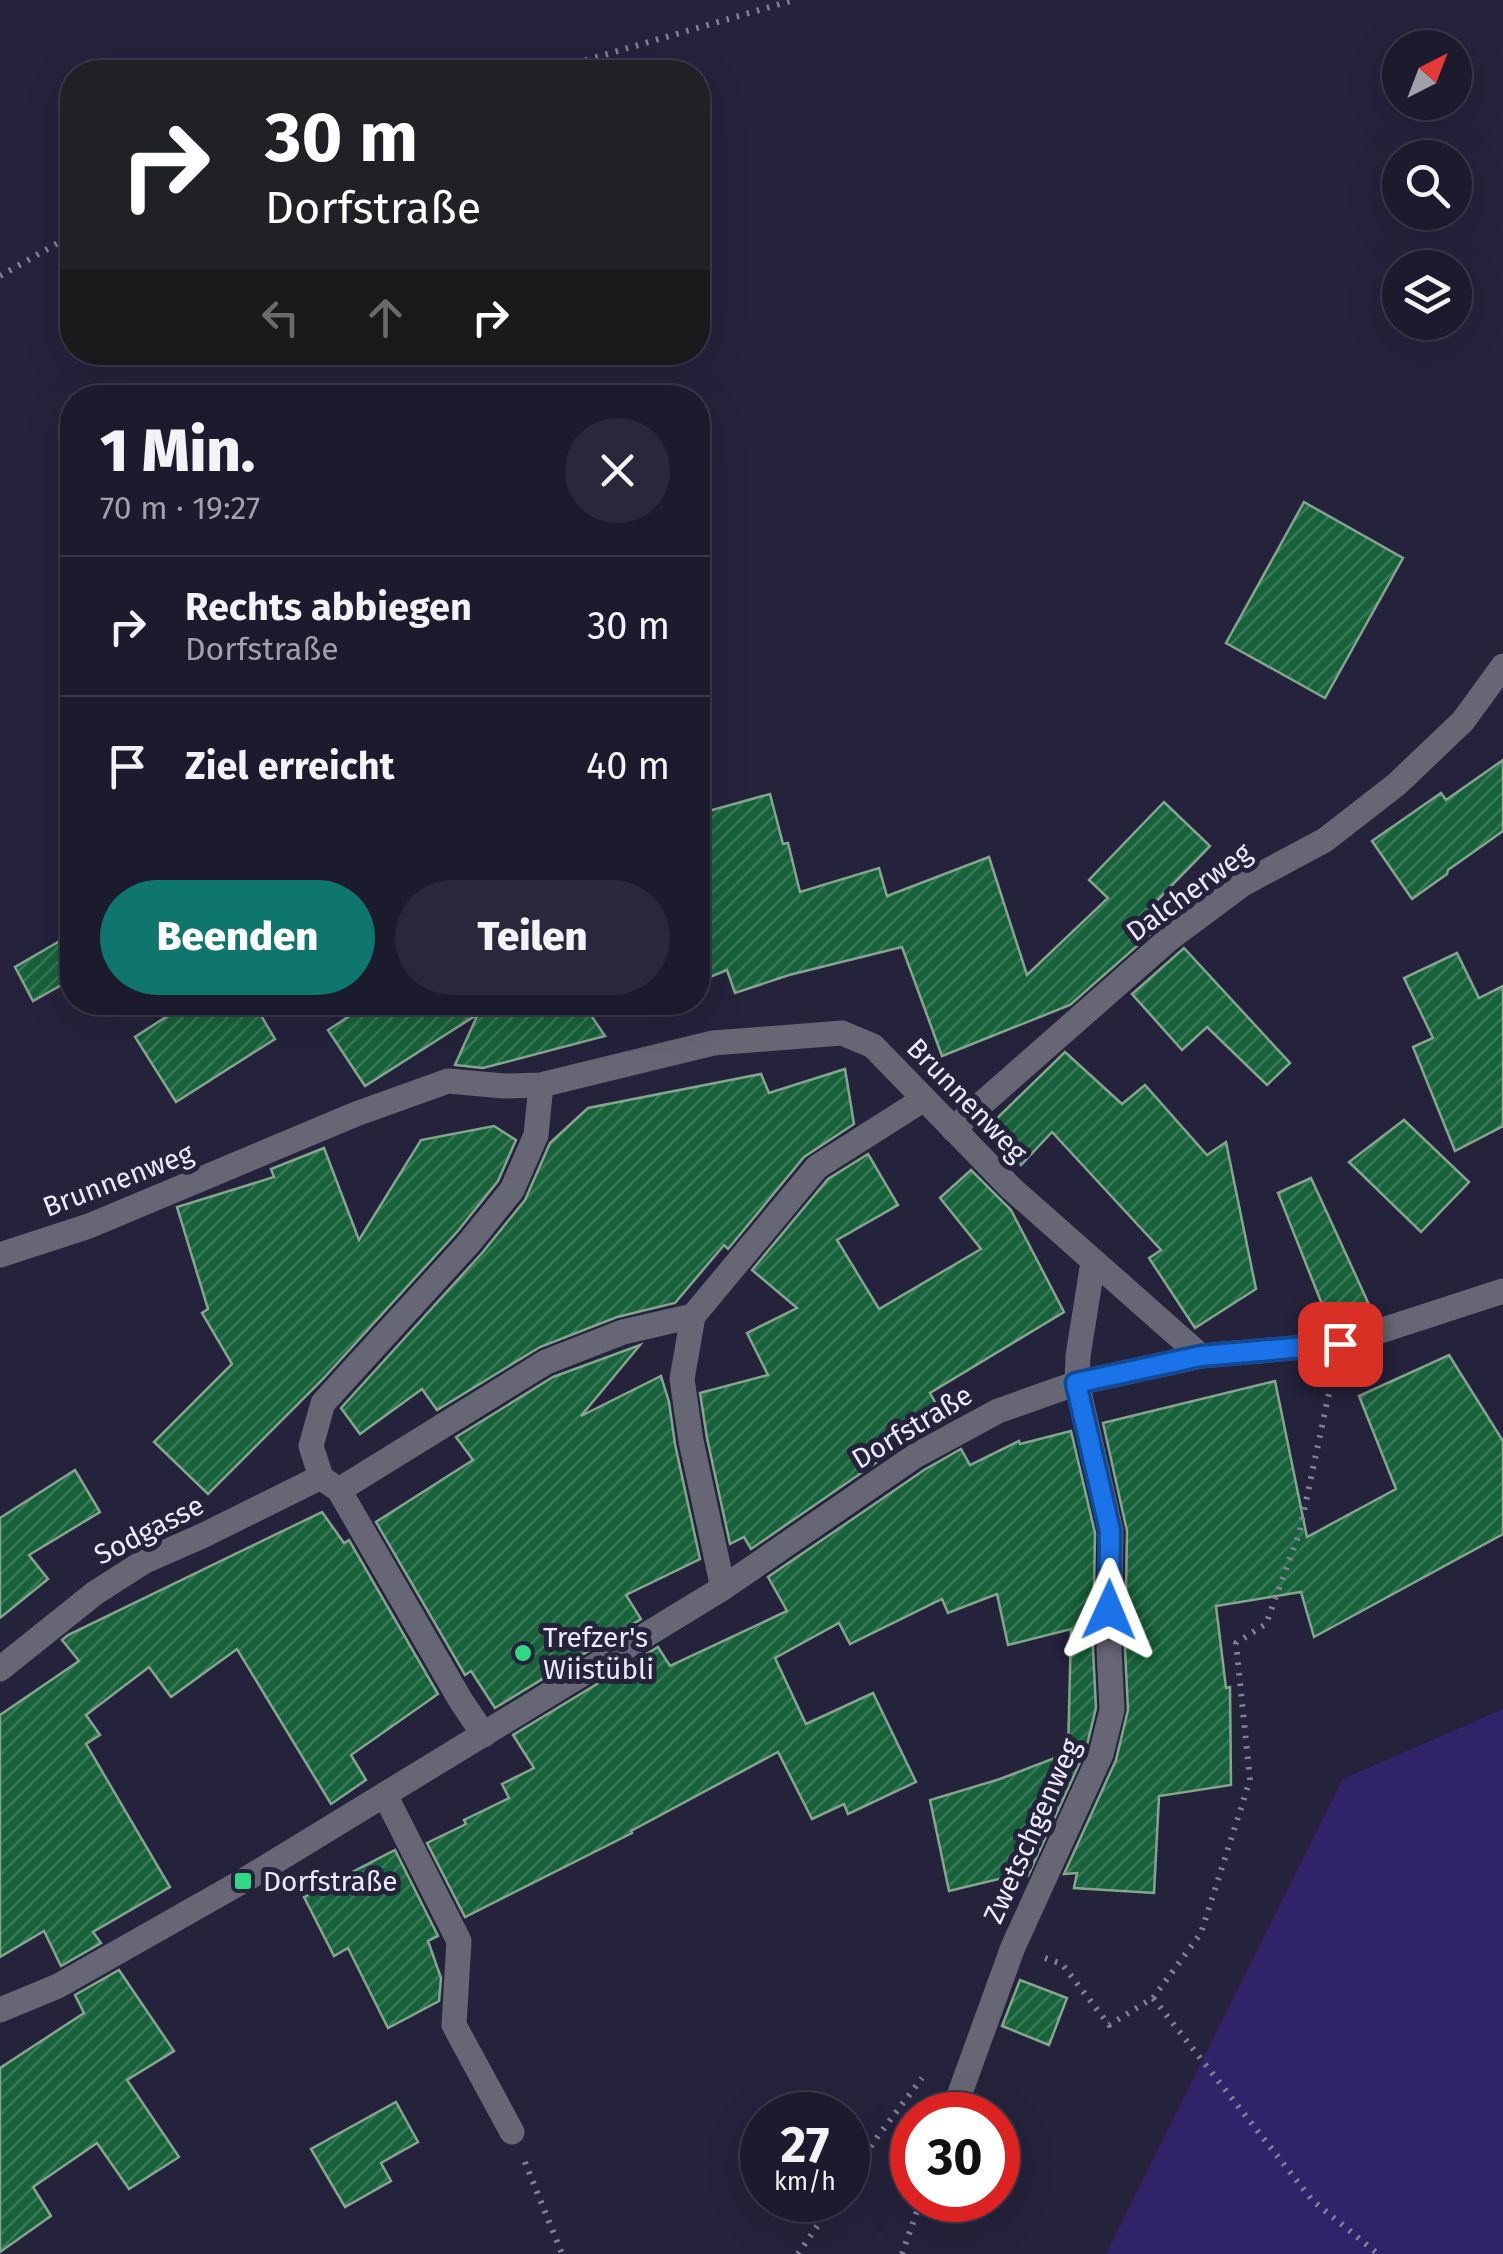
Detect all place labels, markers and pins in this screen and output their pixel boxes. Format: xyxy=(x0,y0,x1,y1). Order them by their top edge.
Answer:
pin xyxy=(1298,1302,1383,1387)
place label: Trefzer's Wiistübli xyxy=(543,1621,654,1686)
marker: Trefzer's Wiistübli xyxy=(512,1642,534,1664)
place label: Dorfstraße xyxy=(263,1865,398,1898)
marker: Dorfstraße xyxy=(232,1870,254,1892)

